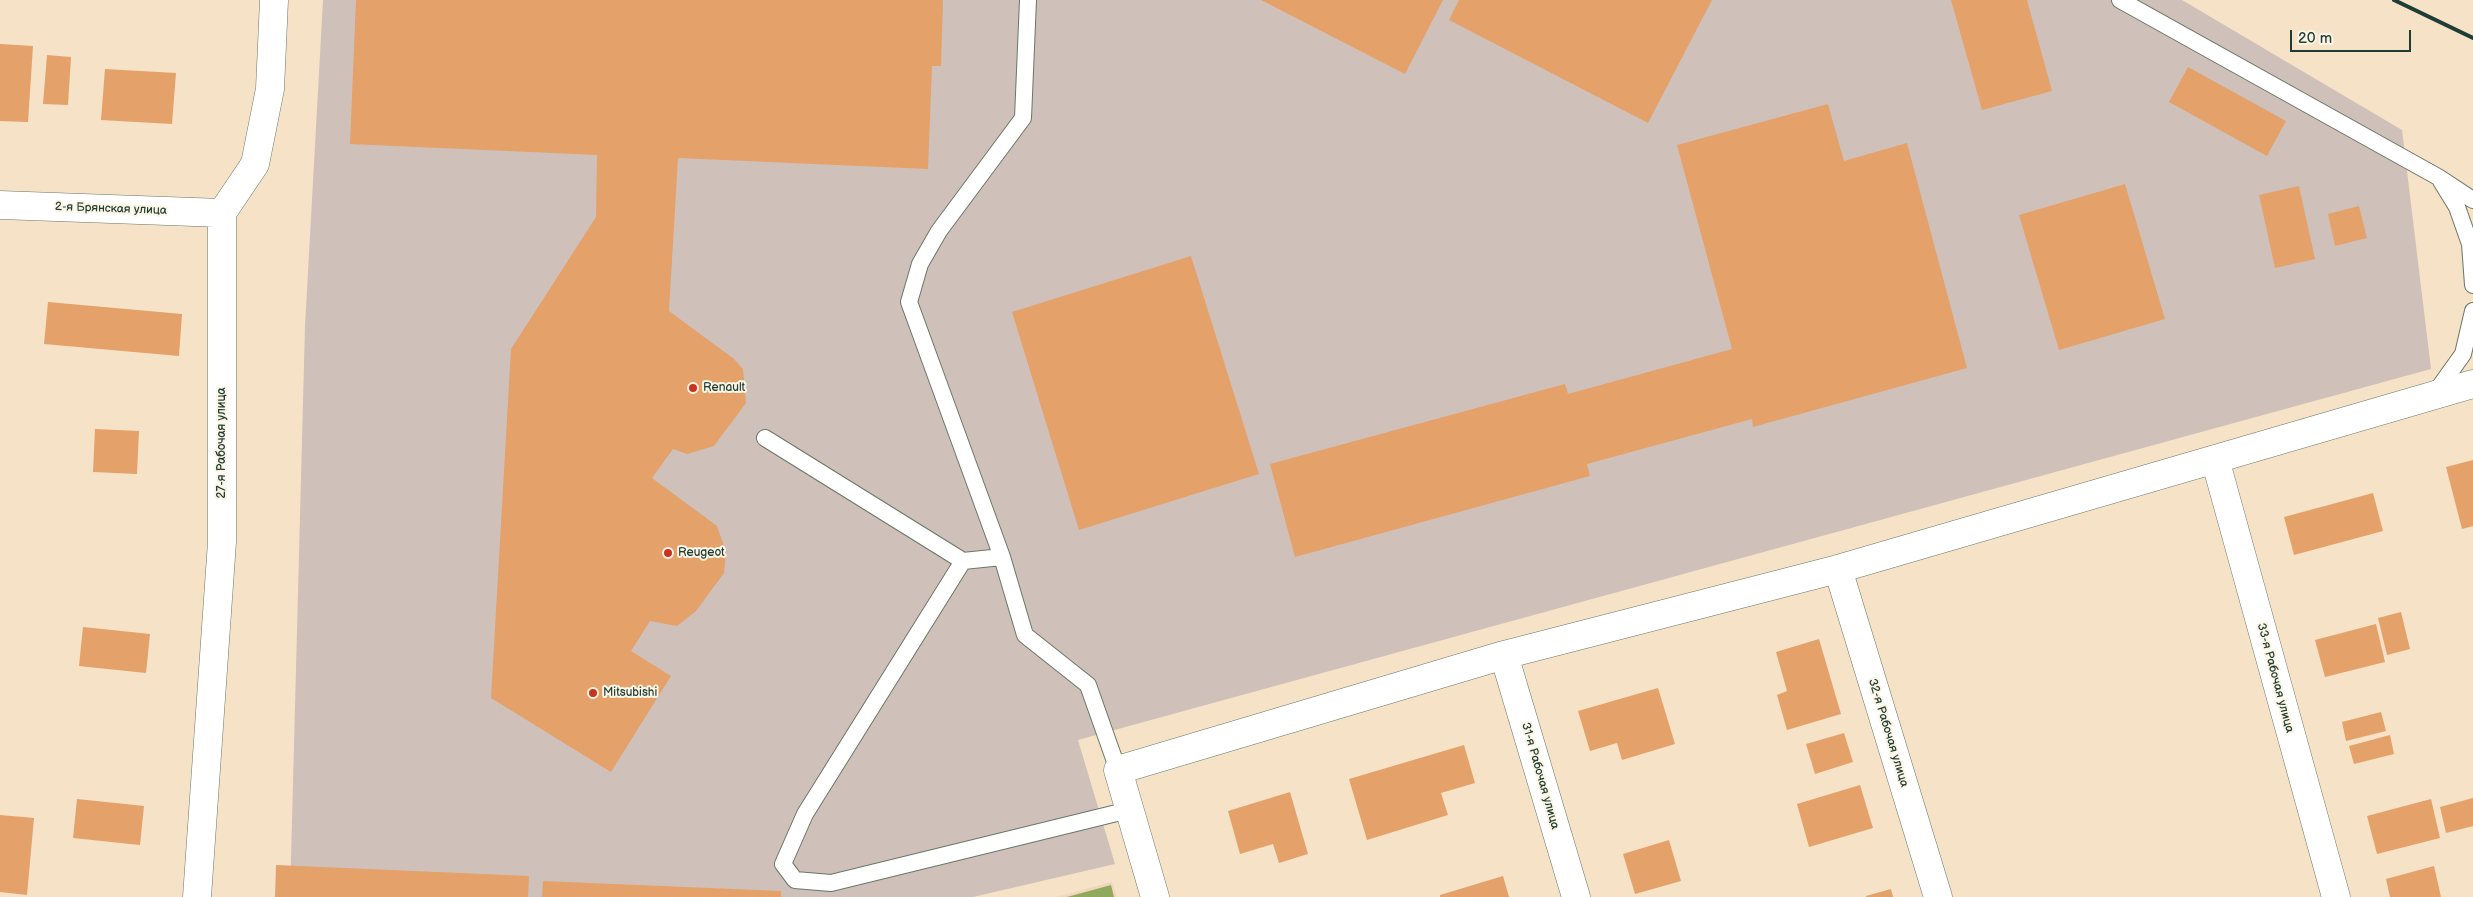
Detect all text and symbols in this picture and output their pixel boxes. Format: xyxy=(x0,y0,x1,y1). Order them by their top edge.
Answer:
scale bar xyxy=(2293,20,2414,52)
text: 20 m xyxy=(2298,29,2332,48)
street label: 2-я Брянская улица xyxy=(55,200,167,218)
place label: Renault xyxy=(703,381,745,395)
marker: Renault xyxy=(687,382,699,394)
street label: 27-я Рабочая улица xyxy=(215,387,229,499)
place label: Reugeot xyxy=(678,546,725,560)
marker: Reugeot xyxy=(662,547,674,559)
street label: 33-я Рабочая улица xyxy=(2253,622,2297,734)
street label: 32-я Рабочая улица xyxy=(1865,677,1911,789)
place label: Mitsubishi xyxy=(603,686,657,700)
marker: Mitsubishi xyxy=(587,687,599,699)
street label: 31-я Рабочая улица xyxy=(1518,721,1562,831)

